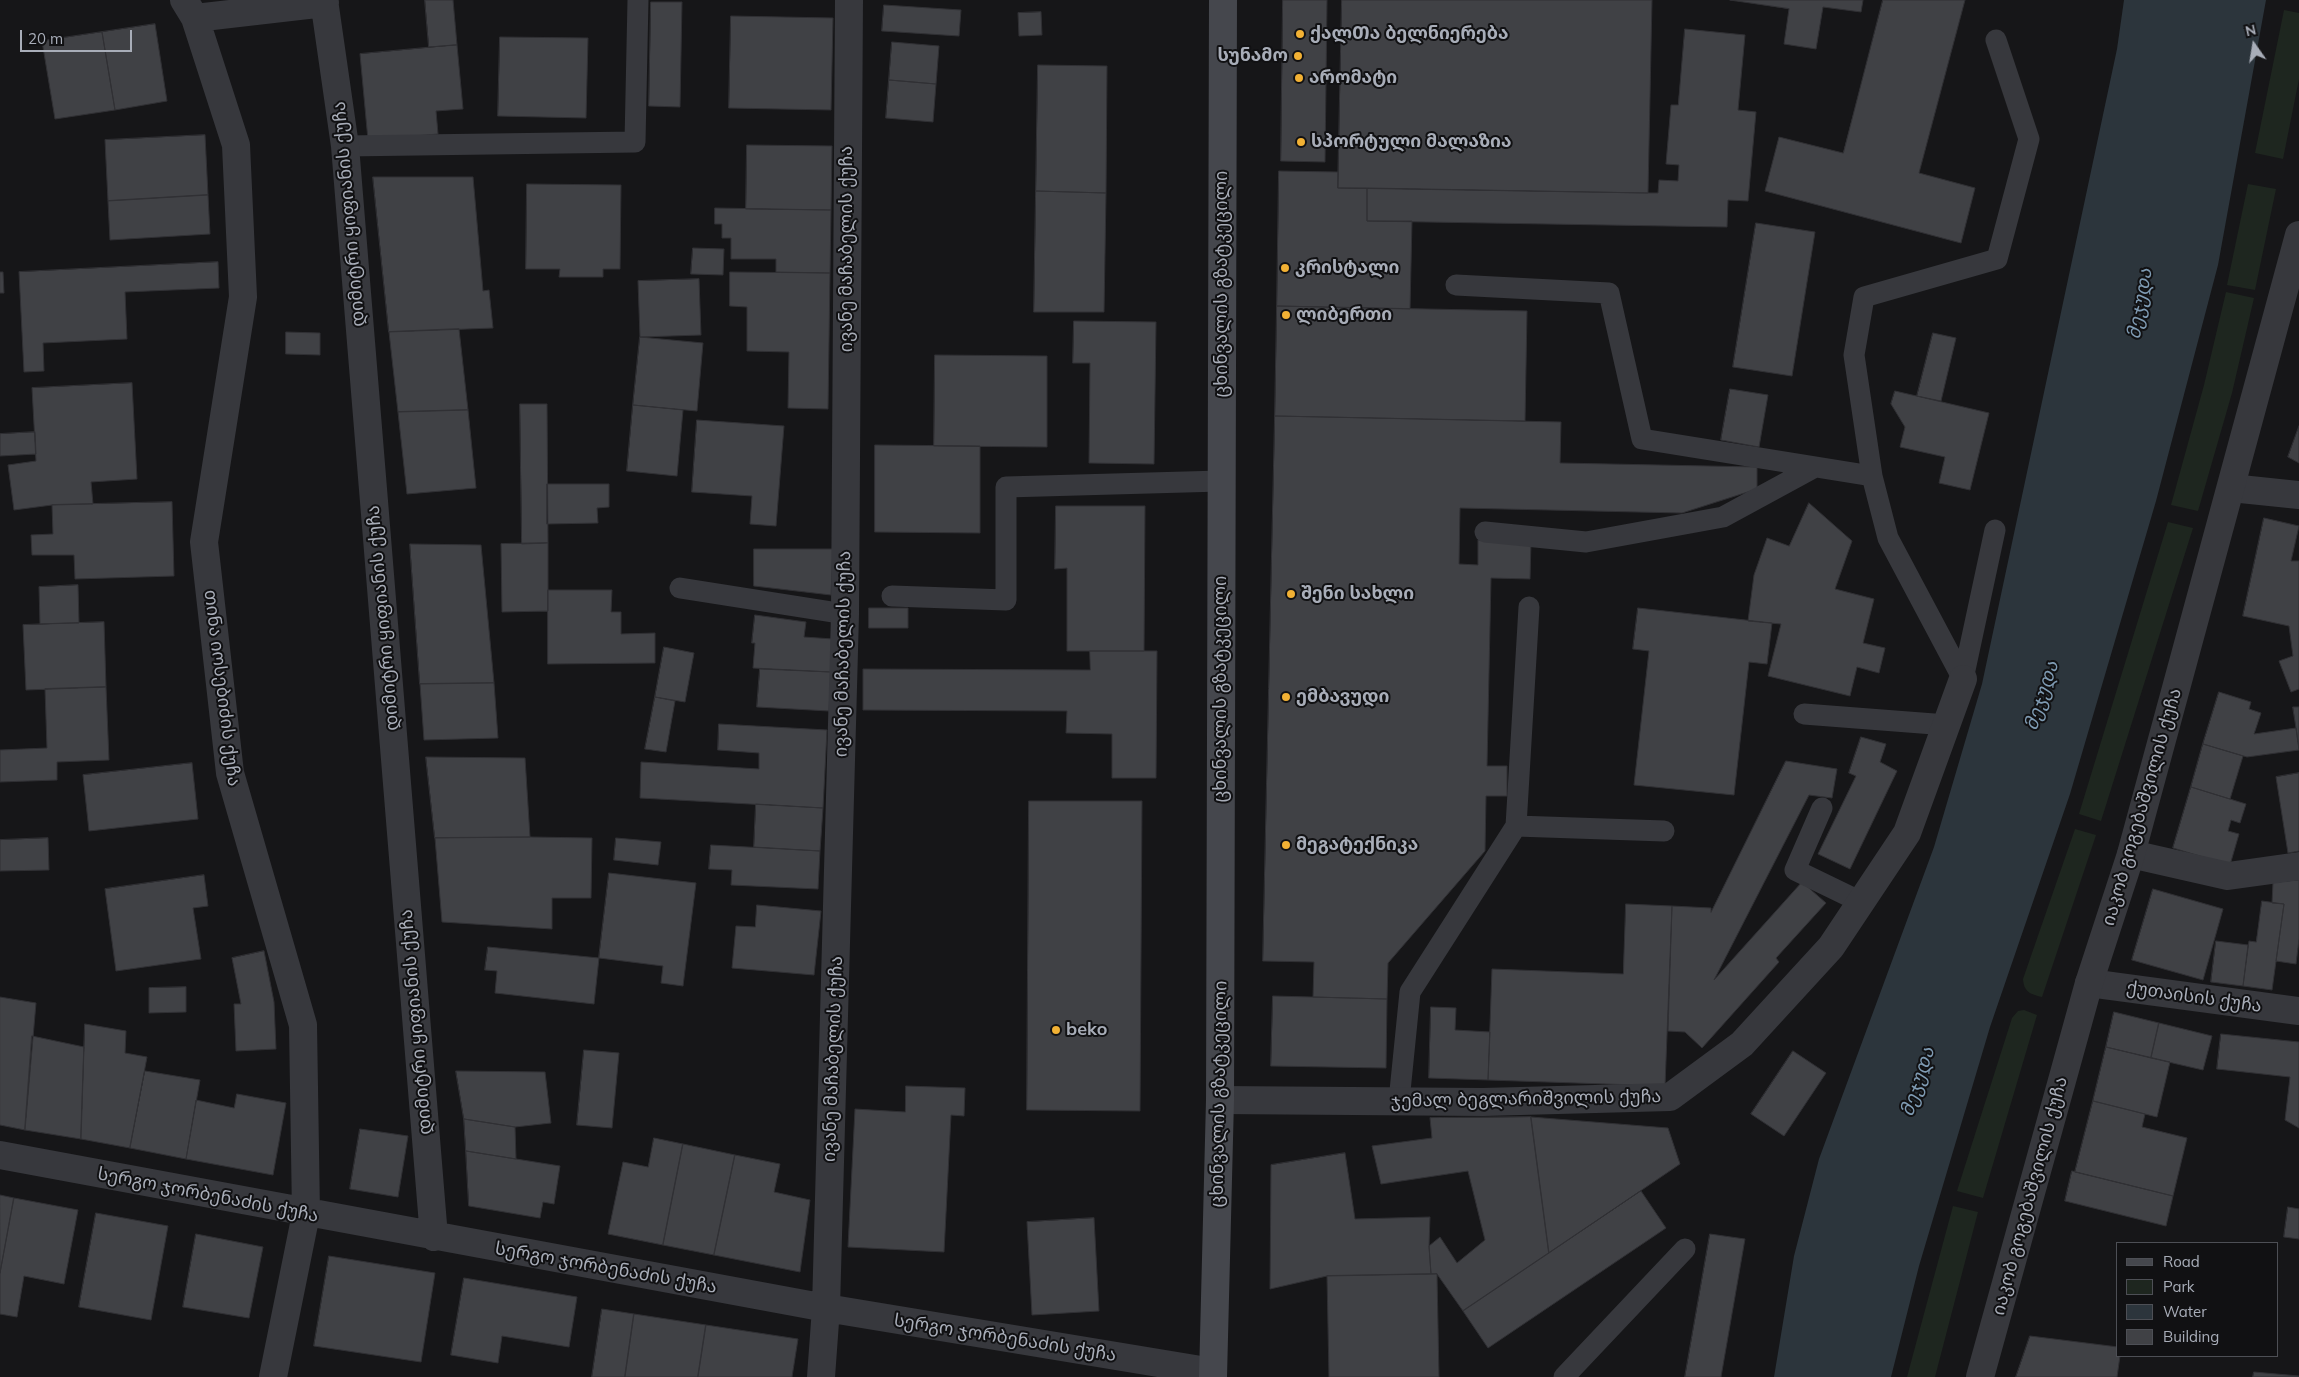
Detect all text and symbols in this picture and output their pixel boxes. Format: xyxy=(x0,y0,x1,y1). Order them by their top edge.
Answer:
scale bar xyxy=(22,20,135,52)
north arrow xyxy=(2229,20,2279,70)
text: N xyxy=(2243,20,2258,40)
place label: ქალᲗა ბელნიერება xyxy=(1310,23,1508,45)
marker: ქალᲗა ბელნიერება xyxy=(1294,28,1306,40)
text: 20 m xyxy=(28,29,63,48)
place label: სუნამო xyxy=(1217,45,1288,67)
marker: სუნამო xyxy=(1292,50,1304,62)
place label: არომატი xyxy=(1309,67,1397,89)
marker: არომატი xyxy=(1293,72,1305,84)
street label: დიმიტრი ყიფიანის ქუჩა xyxy=(328,100,370,328)
place label: სპორტული მალაზია xyxy=(1311,131,1512,153)
marker: სპორტული მალაზია xyxy=(1295,136,1307,148)
street label: ივანე მაჩაბელის ქუჩა xyxy=(836,146,858,352)
street label: ცხინვალის გზატკეცილი xyxy=(1211,171,1233,397)
place label: კრისტალი xyxy=(1295,257,1399,279)
marker: კრისტალი xyxy=(1279,262,1291,274)
water label: მეჯუდა xyxy=(2123,267,2157,341)
place label: ლიბერთი xyxy=(1296,304,1392,326)
marker: ლიბერთი xyxy=(1280,309,1292,321)
street label: დიმიტრი ყიფიანის ქუჩა xyxy=(362,504,404,732)
street label: ივანე მაჩაბელის ქუჩა xyxy=(830,551,856,757)
street label: ცხინვალის გზატკეცილი xyxy=(1210,576,1232,802)
place label: შენი სახლი xyxy=(1301,583,1414,605)
marker: შენი სახლი xyxy=(1285,588,1297,600)
street label: თინა იოსებიძის ქუჩა xyxy=(199,589,245,787)
water label: მეჯუდა xyxy=(2020,658,2064,734)
place label: ემბავუდი xyxy=(1296,686,1389,708)
street label: იაკობ გოგებაშვილის ქუჩა xyxy=(2098,686,2186,928)
marker: ემბავუდი xyxy=(1280,691,1292,703)
place label: მეგატექნიკა xyxy=(1296,834,1418,856)
marker: მეგატექნიკა xyxy=(1280,839,1292,851)
street label: დიმიტრი ყიფიანის ქუჩა xyxy=(395,908,437,1136)
street label: ივანე მაჩაბელის ქუჩა xyxy=(819,956,847,1162)
street label: ქუთაისის ქუჩა xyxy=(2125,977,2263,1017)
street label: ცხინვალის გზატკეცილი xyxy=(1206,980,1232,1208)
place label: beko xyxy=(1066,1019,1107,1041)
marker: beko xyxy=(1050,1024,1062,1036)
water label: მეჯუდა xyxy=(1896,1044,1940,1120)
street label: იაკობ გოგებაშვილის ქუჩა xyxy=(1988,1074,2072,1318)
street label: ჯემალ ბეგლარიშვილის ქუჩა xyxy=(1391,1086,1661,1112)
street label: სერგო ჯორბენაძის ქუჩა xyxy=(96,1163,320,1227)
street label: სერგო ჯორბენაძის ქუჩა xyxy=(493,1238,719,1298)
legend xyxy=(2116,1242,2279,1357)
text: Road xyxy=(2163,1252,2200,1271)
text: Park xyxy=(2163,1277,2195,1296)
text: Water xyxy=(2163,1302,2207,1321)
street label: სერგო ჯორბენაძის ქუჩა xyxy=(892,1310,1118,1366)
text: Building xyxy=(2163,1327,2219,1346)

